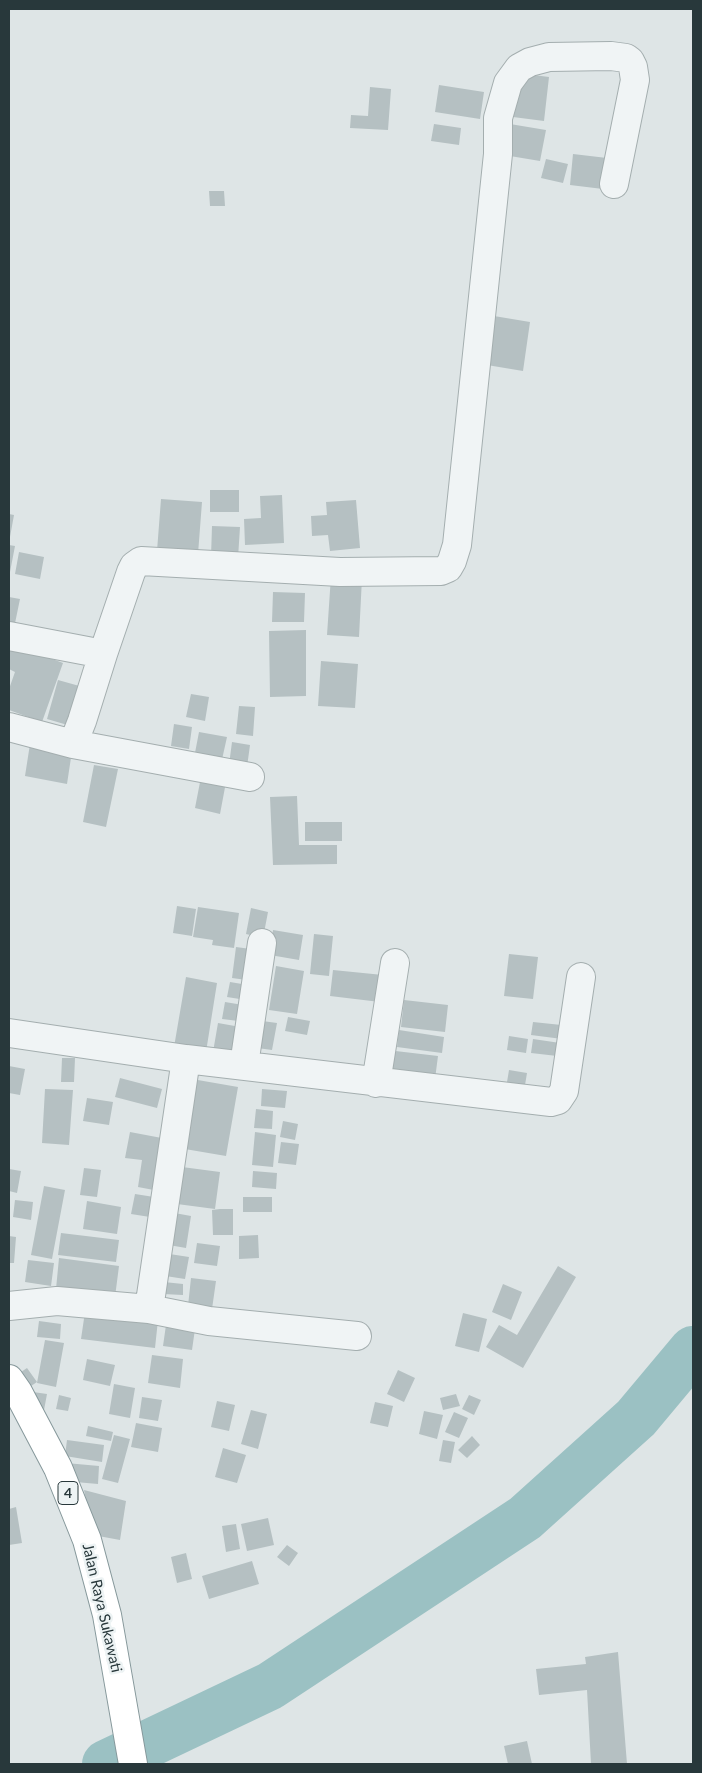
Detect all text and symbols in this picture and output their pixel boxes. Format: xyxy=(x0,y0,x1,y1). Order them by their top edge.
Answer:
road number: 4 xyxy=(58,1482,78,1505)
street label: Jalan Raya Sukawati xyxy=(78,1542,126,1674)

